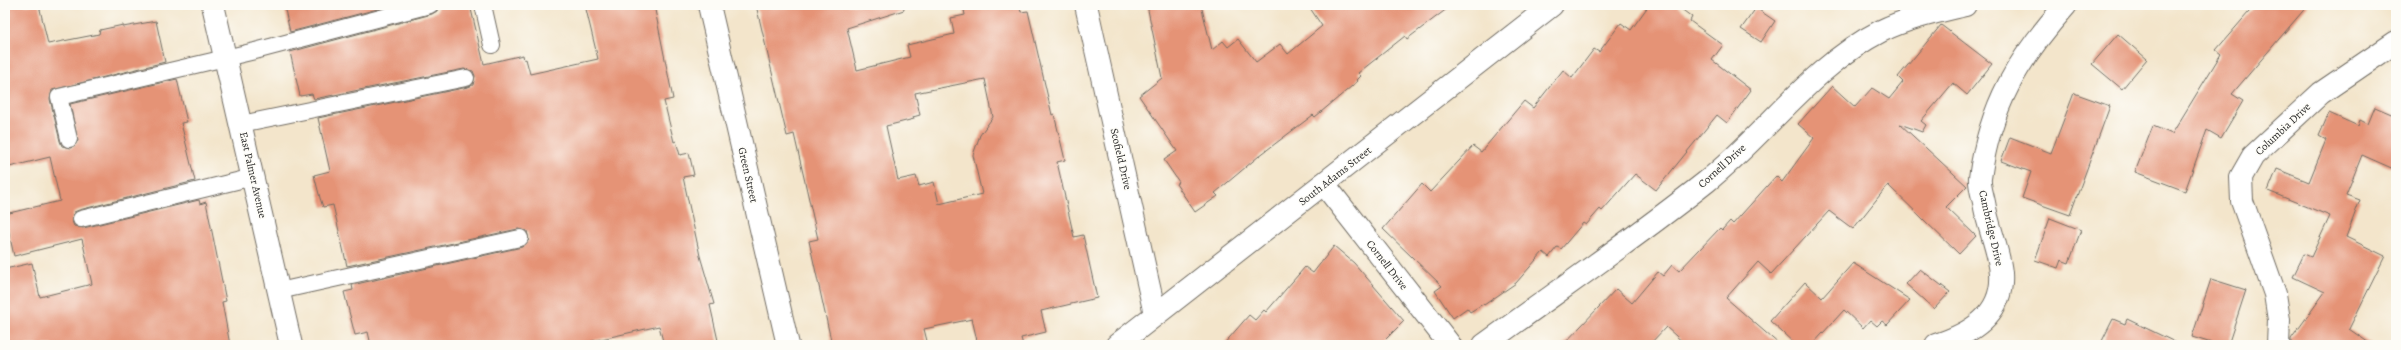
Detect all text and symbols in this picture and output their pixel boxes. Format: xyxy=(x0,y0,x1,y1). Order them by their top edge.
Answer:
street label: Columbia Drive xyxy=(2252,99,2314,159)
street label: Scofield Drive xyxy=(1107,127,1135,191)
street label: East Palmer Avenue xyxy=(236,130,270,220)
street label: Cornell Drive xyxy=(1695,140,1749,192)
street label: South Adams Street xyxy=(1295,143,1375,209)
street label: Green Street xyxy=(734,146,762,204)
street label: Cambridge Drive xyxy=(1975,189,2007,267)
street label: Cornell Drive xyxy=(1363,237,1411,293)

